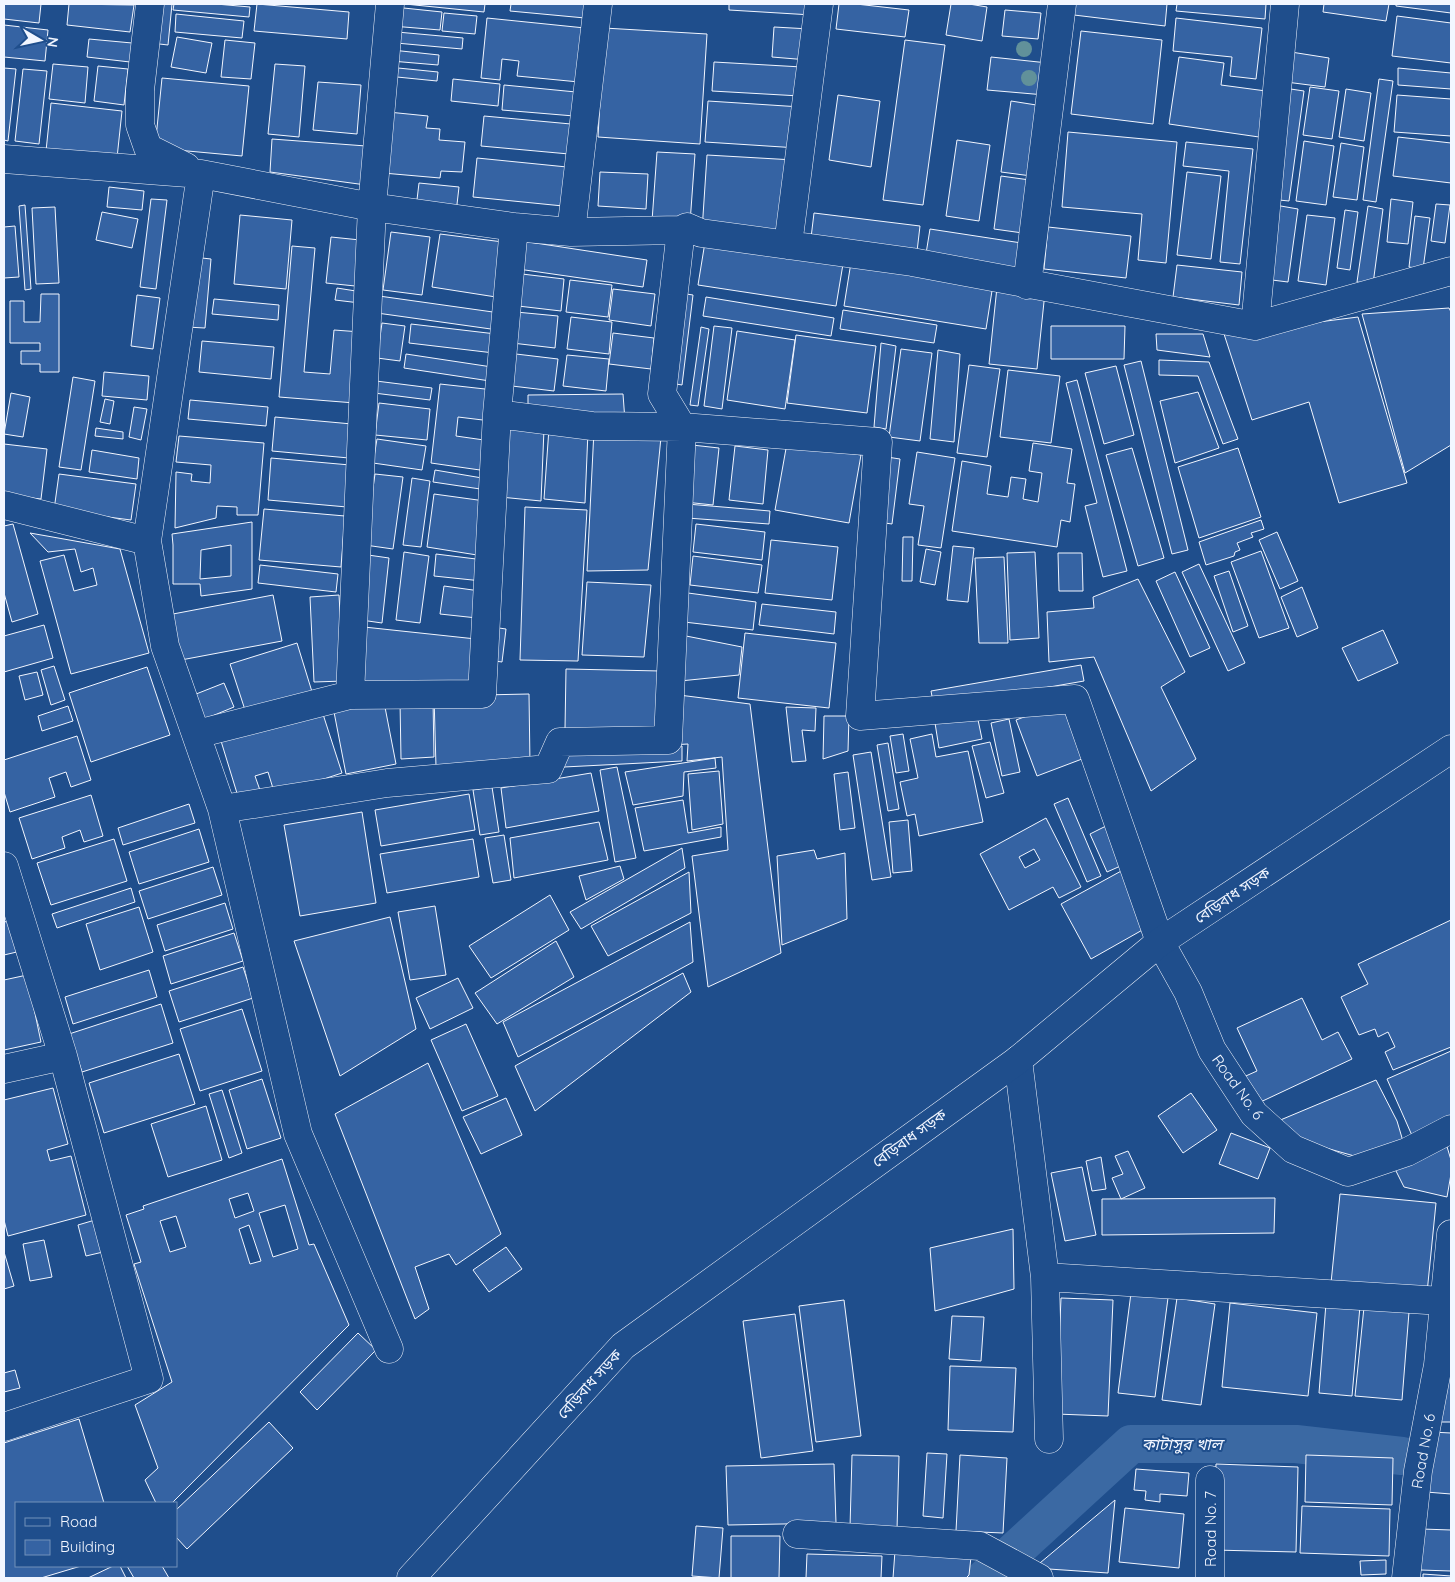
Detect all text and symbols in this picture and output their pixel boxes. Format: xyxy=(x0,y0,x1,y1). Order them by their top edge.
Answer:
north arrow xyxy=(15,15,65,65)
text: N xyxy=(43,36,63,49)
street label: বেড়িবাধ সড়ক xyxy=(1191,862,1274,927)
street label: Road No. 6 xyxy=(1208,1051,1268,1123)
street label: বেড়িবাধ সড়ক xyxy=(868,1104,951,1171)
street label: বেড়িবাধ সড়ক xyxy=(553,1345,626,1423)
street label: Road No. 6 xyxy=(1407,1412,1439,1490)
water label: কাটাসুর খাল xyxy=(1142,1434,1226,1454)
street label: Road No. 7 xyxy=(1201,1491,1220,1567)
legend xyxy=(15,1502,178,1567)
text: Road xyxy=(60,1512,97,1531)
text: Building xyxy=(60,1537,115,1556)

